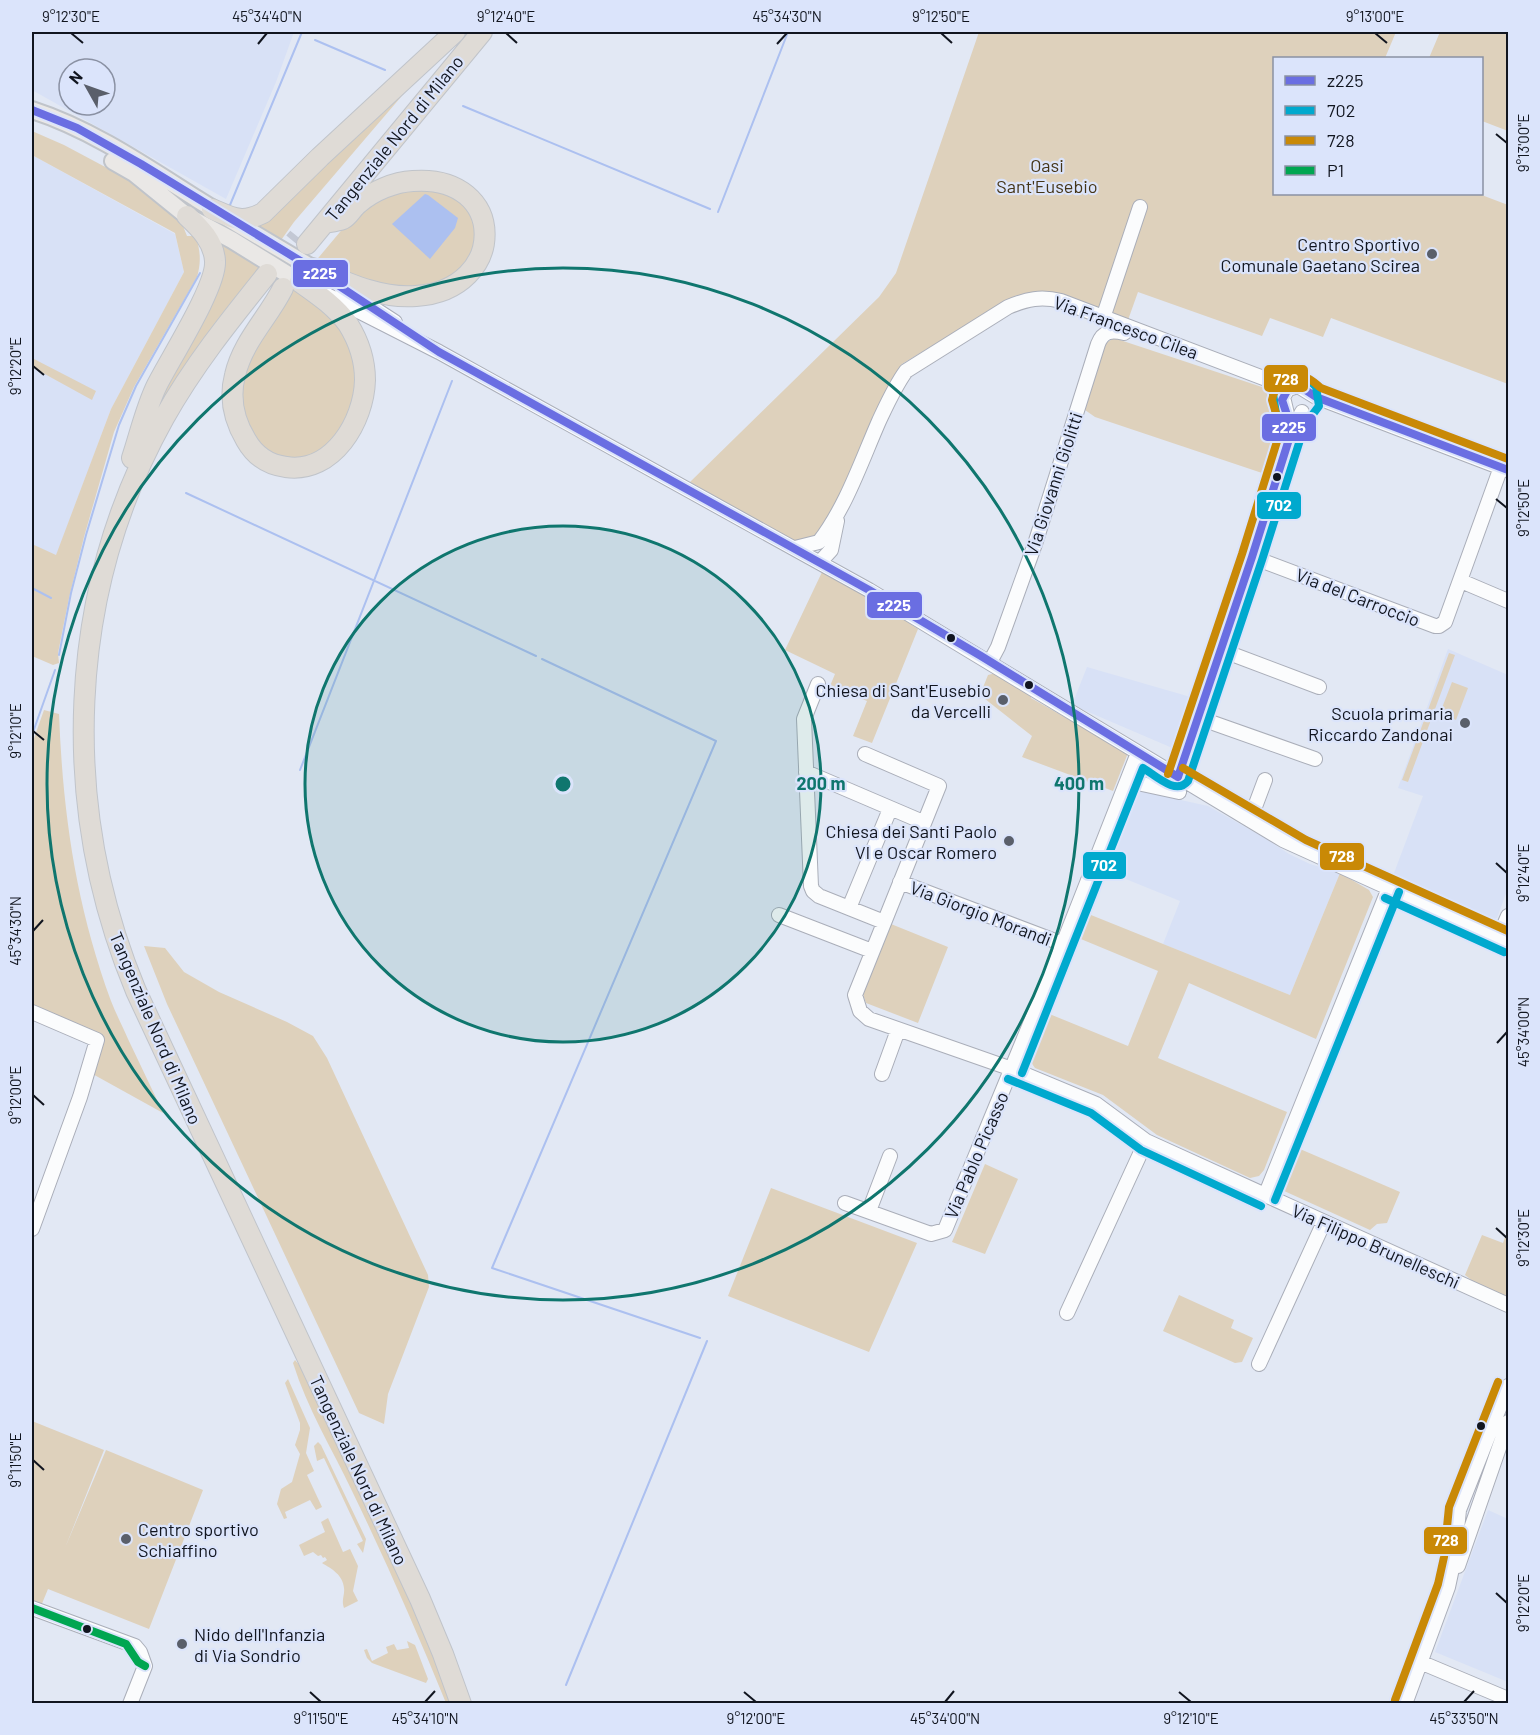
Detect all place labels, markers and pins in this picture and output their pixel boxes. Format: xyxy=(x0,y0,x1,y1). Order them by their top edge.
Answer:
place label: Centro Sportivo Comunale Gaetano Scirea xyxy=(1221,233,1420,276)
marker: Centro Sportivo Comunale Gaetano Scirea xyxy=(1425,247,1439,261)
unlabelled marker xyxy=(1271,471,1283,483)
unlabelled marker xyxy=(945,632,957,644)
place label: Chiesa di Sant'Eusebio da Vercelli xyxy=(816,679,991,722)
unlabelled marker xyxy=(1023,679,1035,691)
marker: Chiesa di Sant'Eusebio da Vercelli xyxy=(996,693,1010,707)
place label: Scuola primaria Riccardo Zandonai xyxy=(1308,702,1453,745)
marker: Scuola primaria Riccardo Zandonai xyxy=(1458,716,1472,730)
centre of rings xyxy=(553,774,573,794)
place label: Chiesa dei Santi Paolo VI e Oscar Romero xyxy=(826,820,997,863)
marker: Chiesa dei Santi Paolo VI e Oscar Romero xyxy=(1002,834,1016,848)
unlabelled marker xyxy=(1475,1420,1487,1432)
place label: Centro sportivo Schiaffino xyxy=(138,1518,259,1561)
marker: Centro sportivo Schiaffino xyxy=(119,1532,133,1546)
unlabelled marker xyxy=(81,1623,93,1635)
place label: Nido dell'Infanzia di Via Sondrio xyxy=(194,1623,325,1666)
marker: Nido dell'Infanzia di Via Sondrio xyxy=(175,1637,189,1651)

